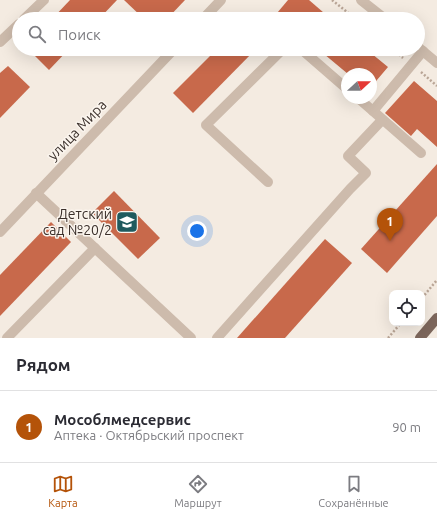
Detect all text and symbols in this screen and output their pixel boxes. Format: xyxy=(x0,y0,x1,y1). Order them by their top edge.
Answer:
search box xyxy=(12,12,425,56)
icon: search xyxy=(26,23,48,45)
text: Поиск xyxy=(58,26,101,43)
north arrow xyxy=(341,68,377,104)
street label: улица Мира xyxy=(44,97,110,163)
place label: Детский сад №20/2 xyxy=(43,206,112,238)
pin: 1 xyxy=(377,208,403,241)
school or university icon: Детский сад №20/2 xyxy=(114,209,140,235)
your location xyxy=(187,221,207,241)
map controls xyxy=(389,290,425,326)
button: locate xyxy=(389,290,425,326)
text: Рядом xyxy=(16,355,71,374)
text: Мособлмедсервис xyxy=(54,411,191,428)
text: 1 xyxy=(25,420,33,434)
text: 90 m xyxy=(392,420,421,434)
text: Аптека · Октябрьский проспект xyxy=(54,428,244,442)
tab: Карта xyxy=(48,473,78,509)
tab: Маршрут xyxy=(174,473,222,509)
tab: Сохранённые xyxy=(318,473,389,509)

